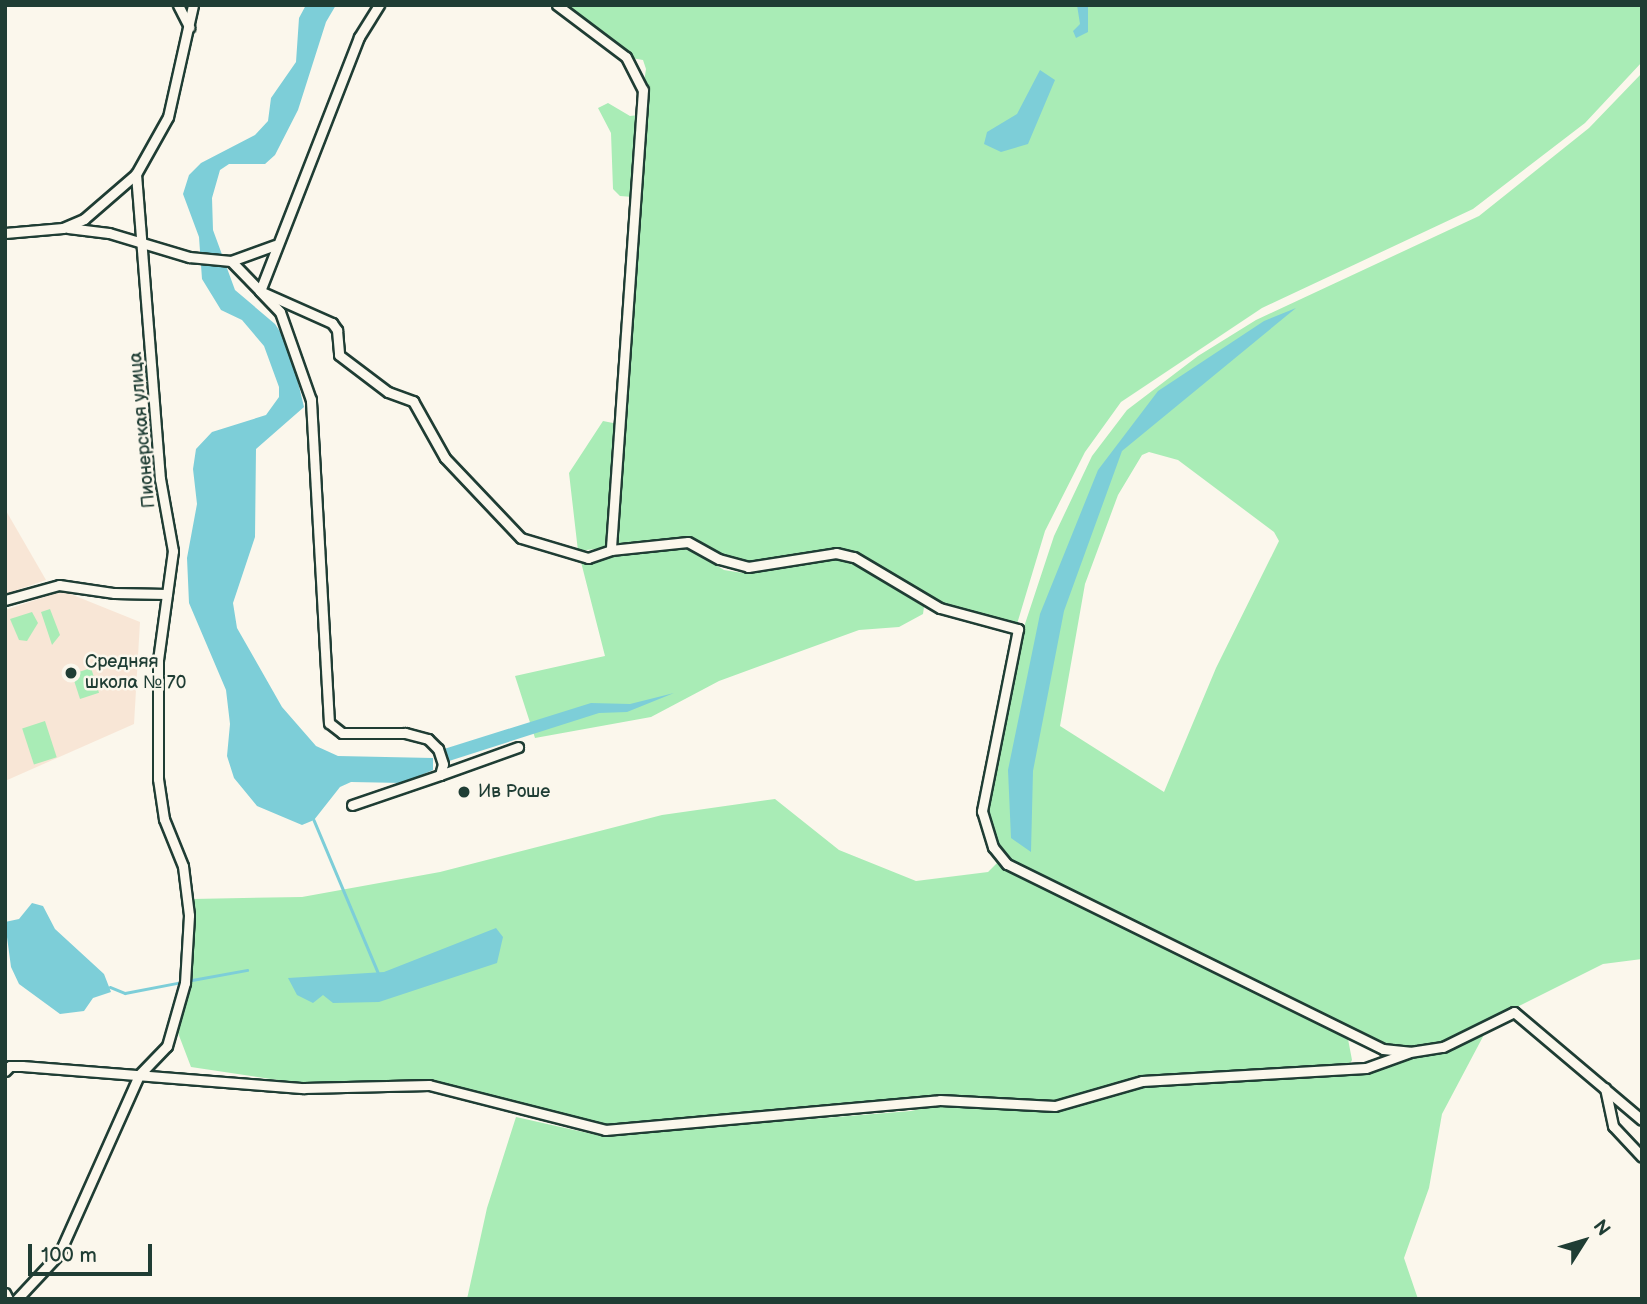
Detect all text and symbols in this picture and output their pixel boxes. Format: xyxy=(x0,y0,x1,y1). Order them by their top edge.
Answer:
street label: Пионерская улица xyxy=(125,351,161,509)
place label: Средняя школа № 70 xyxy=(85,652,187,694)
marker: Средняя школа № 70 xyxy=(63,665,79,681)
place label: Ив Роше xyxy=(478,781,550,803)
marker: Ив Роше xyxy=(456,784,472,800)
north arrow xyxy=(1549,1206,1619,1276)
text: N xyxy=(1588,1215,1615,1241)
scale bar xyxy=(32,1230,156,1274)
text: 100 m xyxy=(41,1243,97,1268)

